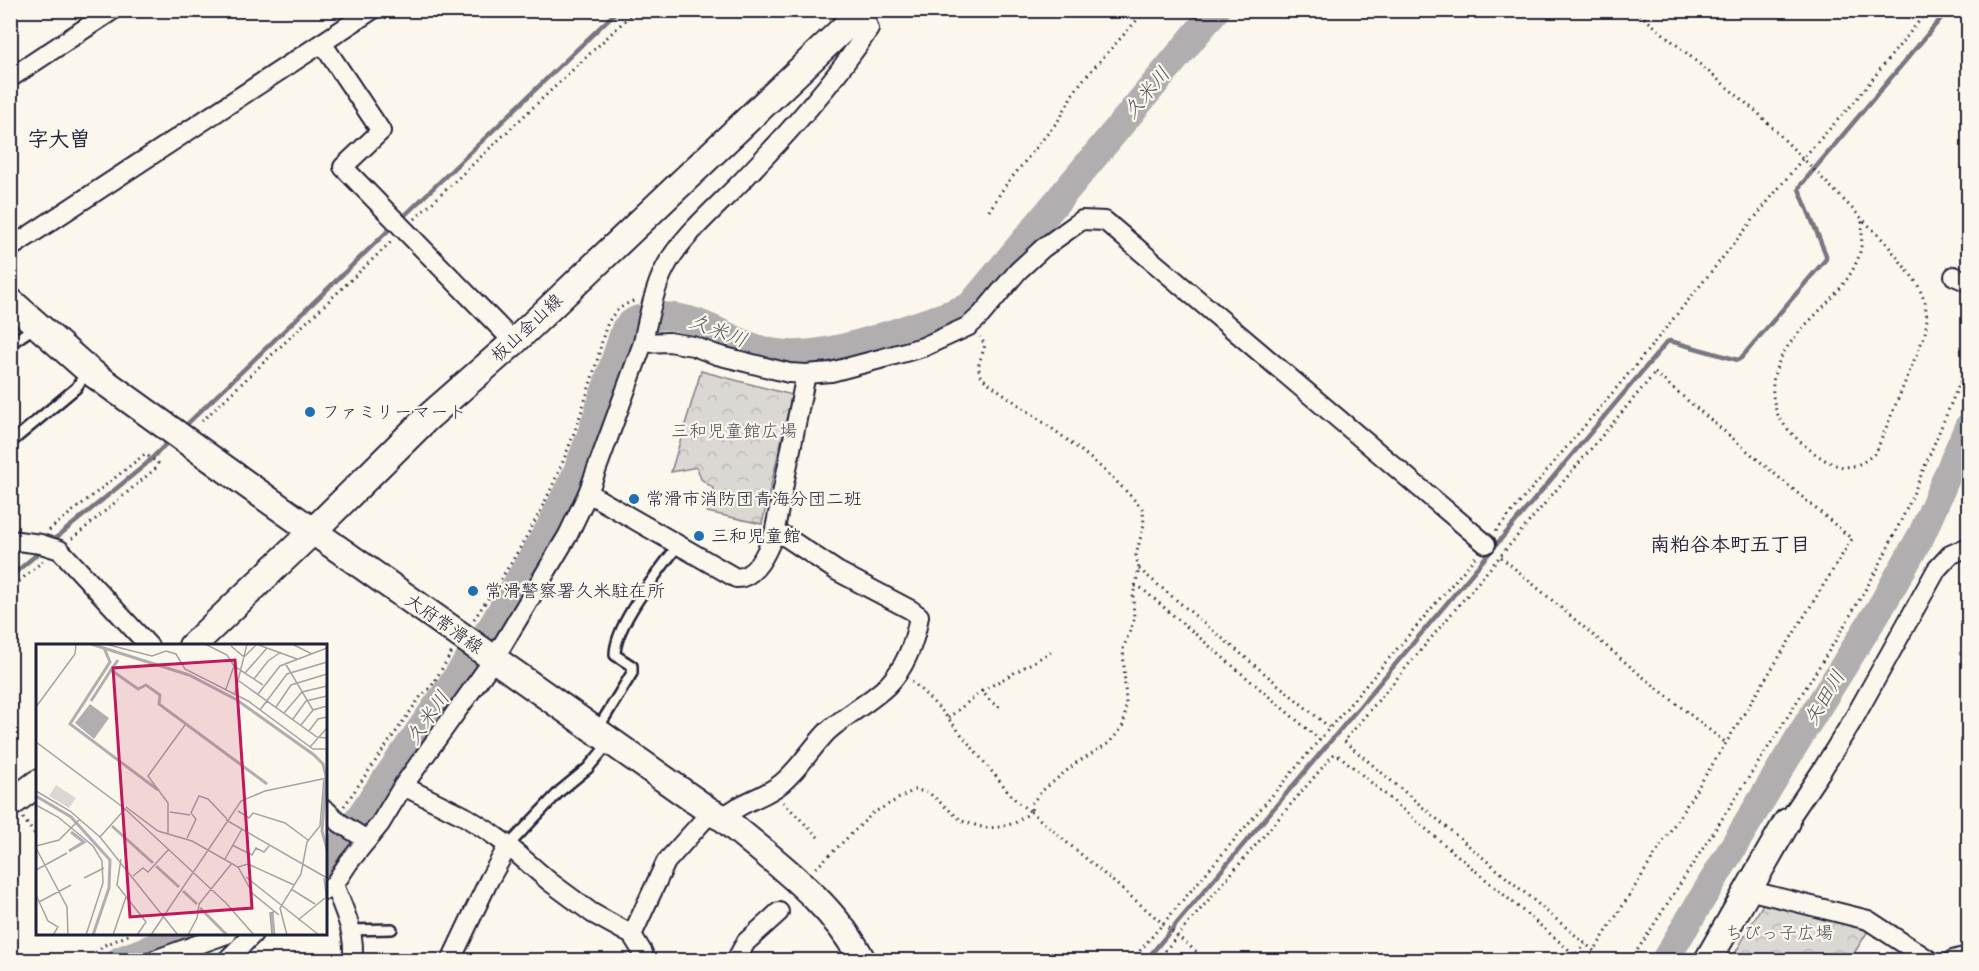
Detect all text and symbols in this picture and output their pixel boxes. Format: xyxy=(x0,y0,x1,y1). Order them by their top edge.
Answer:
water label: 久米川 xyxy=(1119,62,1175,124)
district label: 字大曽 xyxy=(28,127,91,152)
street label: 板山金山線 xyxy=(487,290,567,366)
water label: 久米川 xyxy=(686,309,750,353)
place label: ファミリーマート xyxy=(322,402,466,423)
marker: ファミリーマート xyxy=(303,405,317,419)
park label: 三和児童館広場 xyxy=(671,421,797,442)
place label: 常滑市消防団青海分団二班 xyxy=(646,489,862,510)
marker: 常滑市消防団青海分団二班 xyxy=(627,492,641,506)
place label: 三和児童館 xyxy=(711,526,801,547)
marker: 三和児童館 xyxy=(692,529,706,543)
district label: 南粕谷本町五丁目 xyxy=(1650,533,1810,557)
place label: 常滑警察署久米駐在所 xyxy=(485,581,665,602)
marker: 常滑警察署久米駐在所 xyxy=(466,584,480,598)
street label: 大府常滑線 xyxy=(401,590,487,658)
inset map xyxy=(36,644,327,935)
water label: 矢田川 xyxy=(1799,666,1851,730)
water label: 久米川 xyxy=(401,687,455,749)
park label: ちびっ子広場 xyxy=(1725,923,1833,944)

